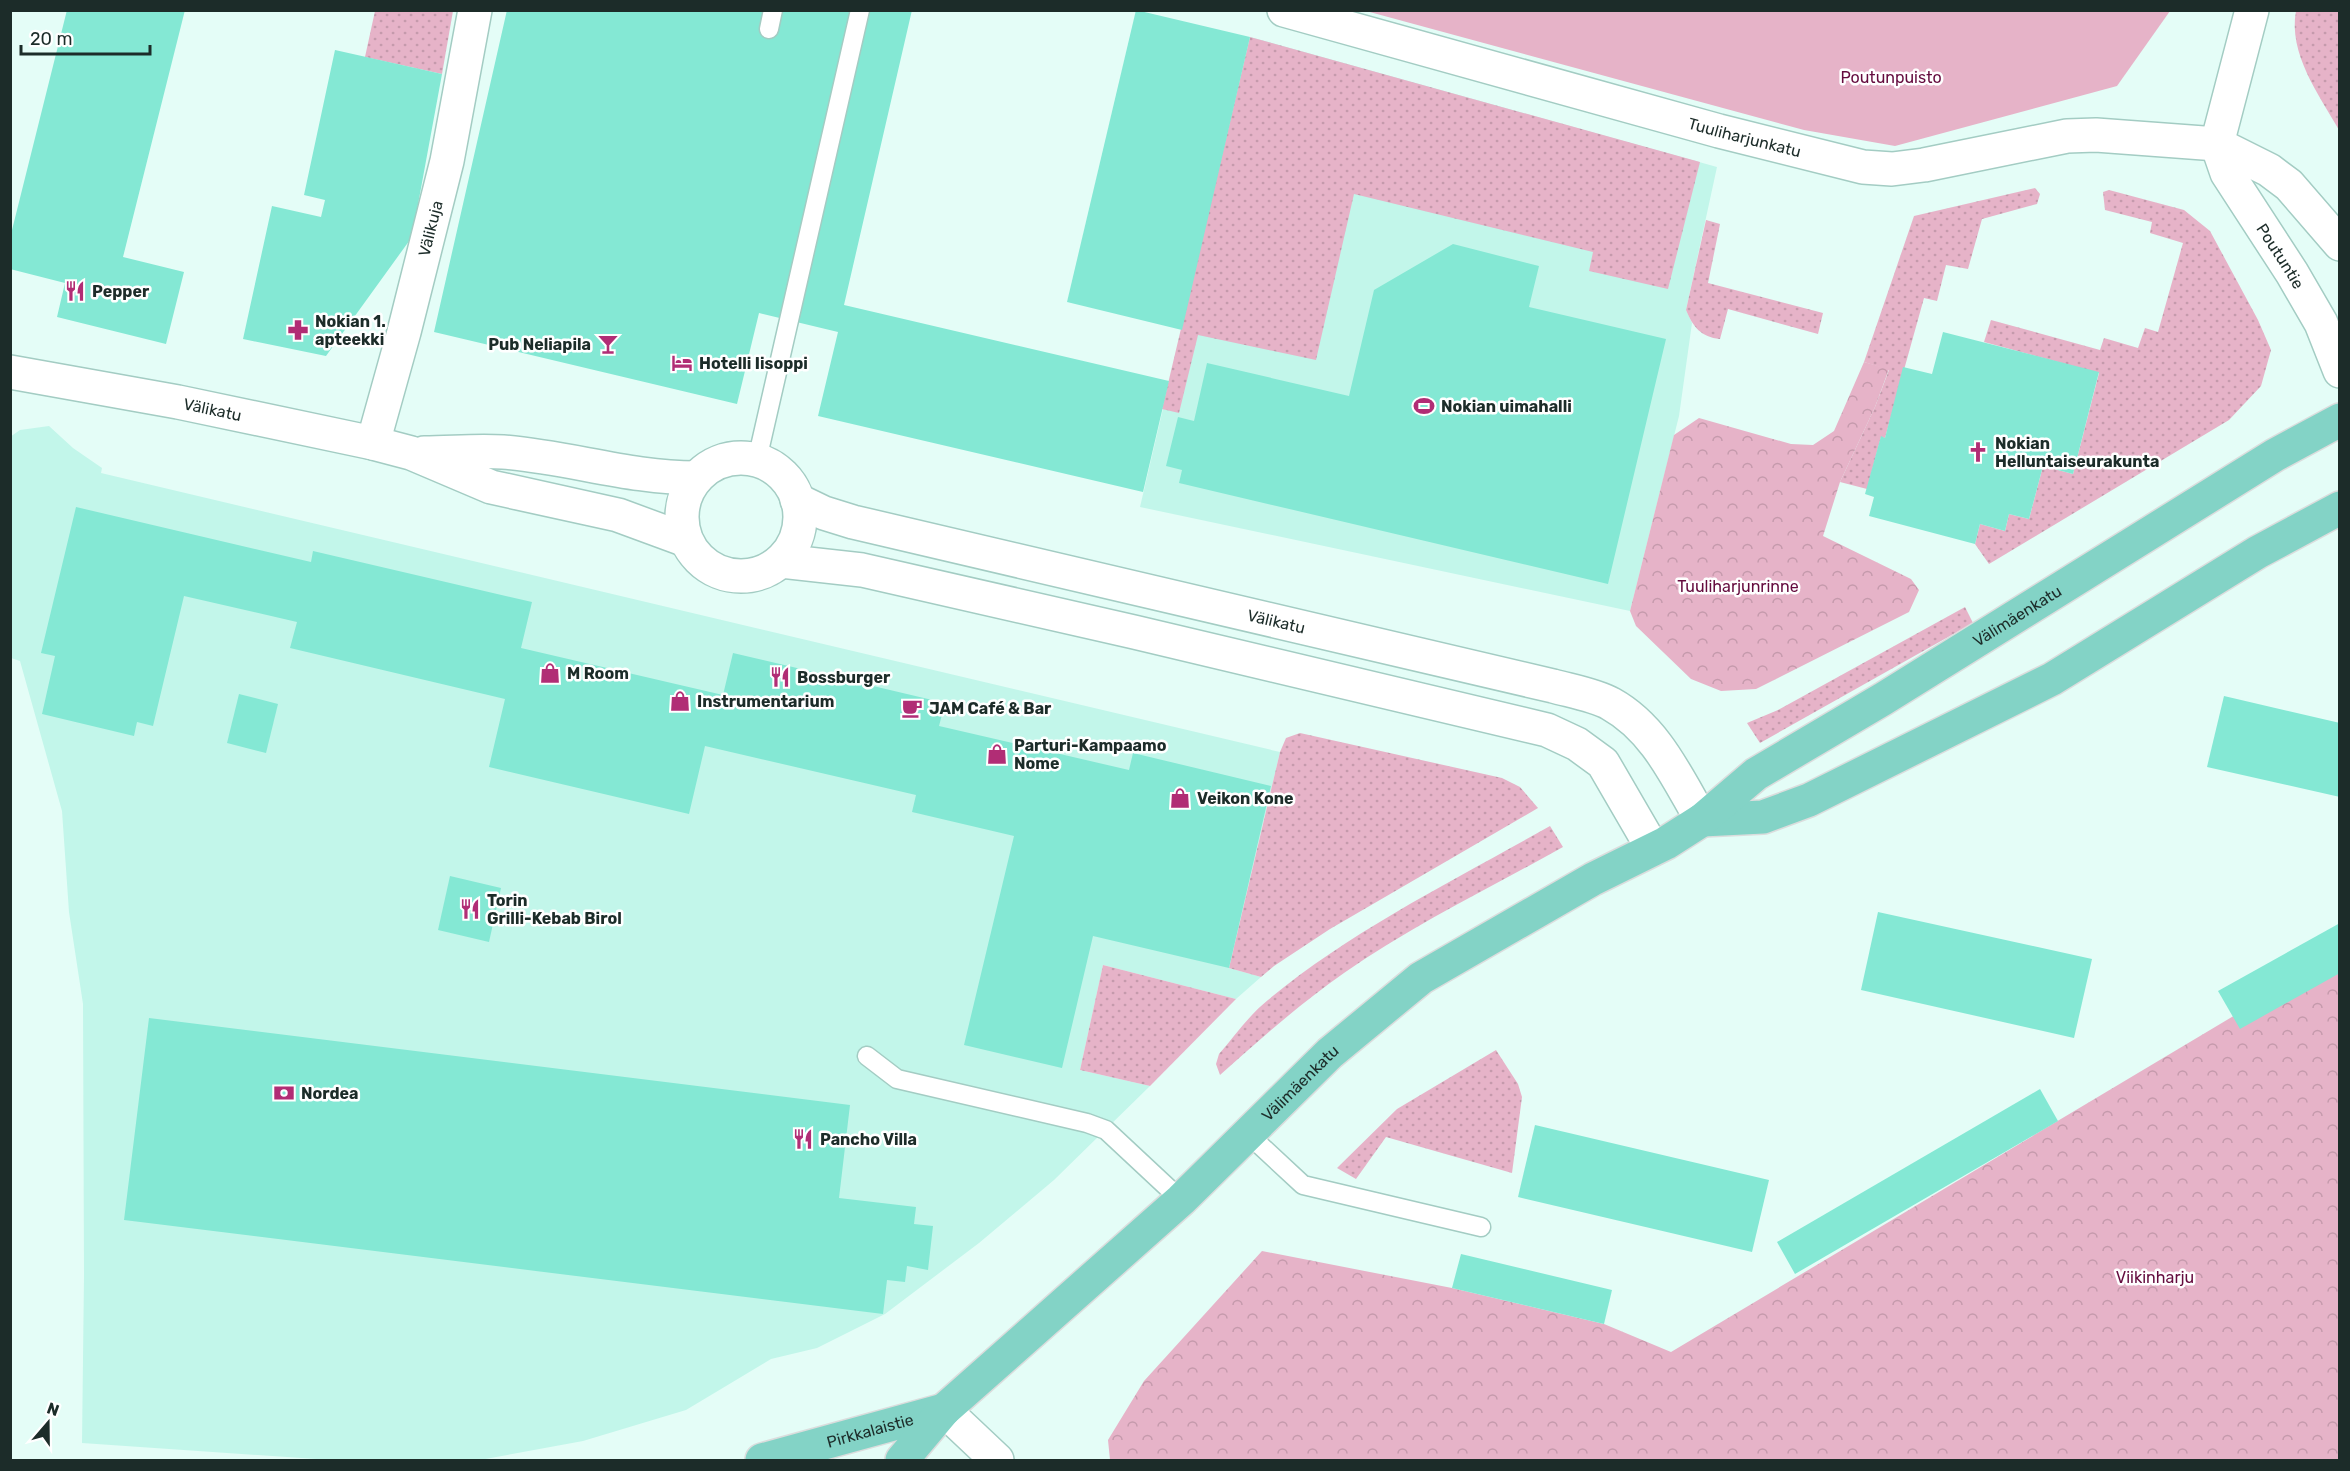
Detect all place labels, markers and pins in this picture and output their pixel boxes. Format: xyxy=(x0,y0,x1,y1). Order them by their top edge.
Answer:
restaurant icon: Pepper xyxy=(63,279,87,303)
place label: Pepper xyxy=(92,282,150,301)
place label: Nokian 1. apteekki xyxy=(315,312,386,349)
pharmacy icon: Nokian 1. apteekki xyxy=(286,318,310,342)
bar icon: Pub Neliapila xyxy=(596,332,620,356)
place label: Pub Neliapila xyxy=(488,335,591,354)
hotel icon: Hotelli Iisoppi xyxy=(670,351,694,375)
place label: Hotelli Iisoppi xyxy=(699,354,808,373)
sports icon: Nokian uimahalli xyxy=(1412,394,1436,418)
place label: Nokian uimahalli xyxy=(1441,397,1572,416)
place label: Nokian Helluntaiseurakunta xyxy=(1995,434,2159,471)
church icon: Nokian Helluntaiseurakunta xyxy=(1966,440,1990,464)
shop icon: M Room xyxy=(538,661,562,685)
place label: M Room xyxy=(567,664,629,683)
restaurant icon: Bossburger xyxy=(768,665,792,689)
place label: Bossburger xyxy=(797,668,891,687)
shop icon: Instrumentarium xyxy=(668,689,692,713)
place label: Instrumentarium xyxy=(697,692,834,711)
cafe icon: JAM Café & Bar xyxy=(900,696,924,720)
place label: JAM Café & Bar xyxy=(929,699,1052,718)
place label: Parturi-Kampaamo Nome xyxy=(1014,736,1167,773)
shop icon: Parturi-Kampaamo Nome xyxy=(985,742,1009,766)
shop icon: Veikon Kone xyxy=(1168,786,1192,810)
place label: Veikon Kone xyxy=(1197,789,1293,808)
place label: Torin Grilli-Kebab Birol xyxy=(487,891,622,928)
restaurant icon: Torin Grilli-Kebab Birol xyxy=(458,897,482,921)
bank icon: Nordea xyxy=(272,1081,296,1105)
place label: Nordea xyxy=(301,1084,359,1103)
restaurant icon: Pancho Villa xyxy=(791,1127,815,1151)
place label: Pancho Villa xyxy=(820,1130,917,1149)

